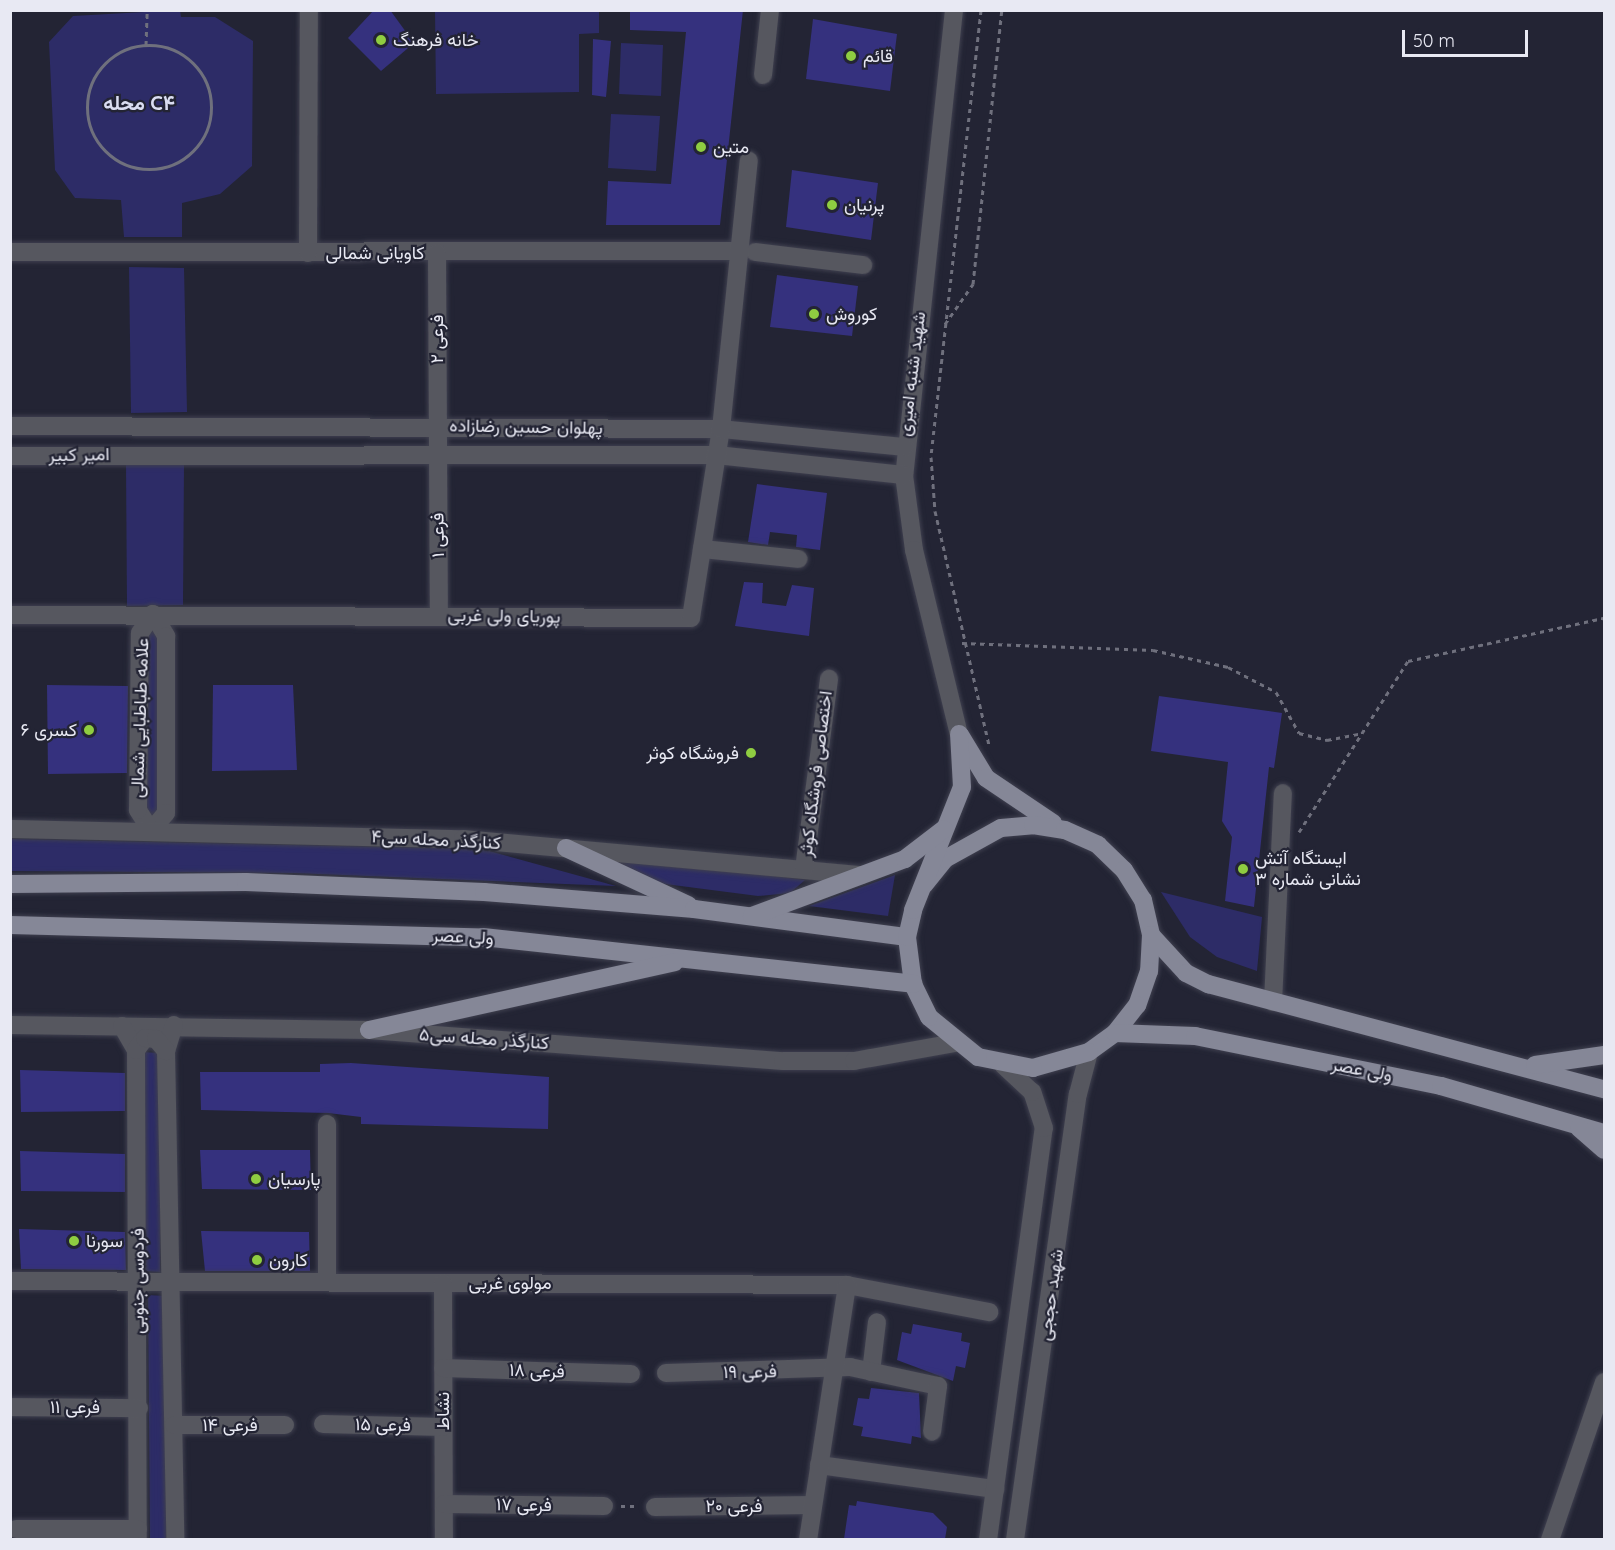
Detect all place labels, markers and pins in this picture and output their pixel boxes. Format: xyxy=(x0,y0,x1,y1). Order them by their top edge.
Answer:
place label: خانه فرهنگ xyxy=(393,29,478,51)
marker: خانه فرهنگ xyxy=(374,33,388,47)
place label: قائم xyxy=(863,45,893,67)
marker: قائم xyxy=(844,49,858,63)
place label: متین xyxy=(713,136,749,158)
marker: متین xyxy=(694,140,708,154)
place label: پرنیان xyxy=(844,194,884,216)
marker: پرنیان xyxy=(825,198,839,212)
place label: کوروش xyxy=(826,303,877,325)
marker: کوروش xyxy=(807,307,821,321)
place label: کسری ۶ xyxy=(20,719,77,741)
marker: کسری ۶ xyxy=(82,723,96,737)
place label: فروشگاه کوثر xyxy=(646,742,739,764)
marker: فروشگاه کوثر xyxy=(744,746,758,760)
place label: ایستگاه آتش نشانی شماره ۳ xyxy=(1255,848,1361,890)
marker: ایستگاه آتش نشانی شماره ۳ xyxy=(1236,862,1250,876)
place label: پارسیان xyxy=(268,1168,321,1190)
marker: پارسیان xyxy=(249,1172,263,1186)
place label: سورنا xyxy=(86,1230,123,1252)
marker: سورنا xyxy=(67,1234,81,1248)
place label: کارون xyxy=(269,1249,308,1271)
marker: کارون xyxy=(250,1253,264,1267)

